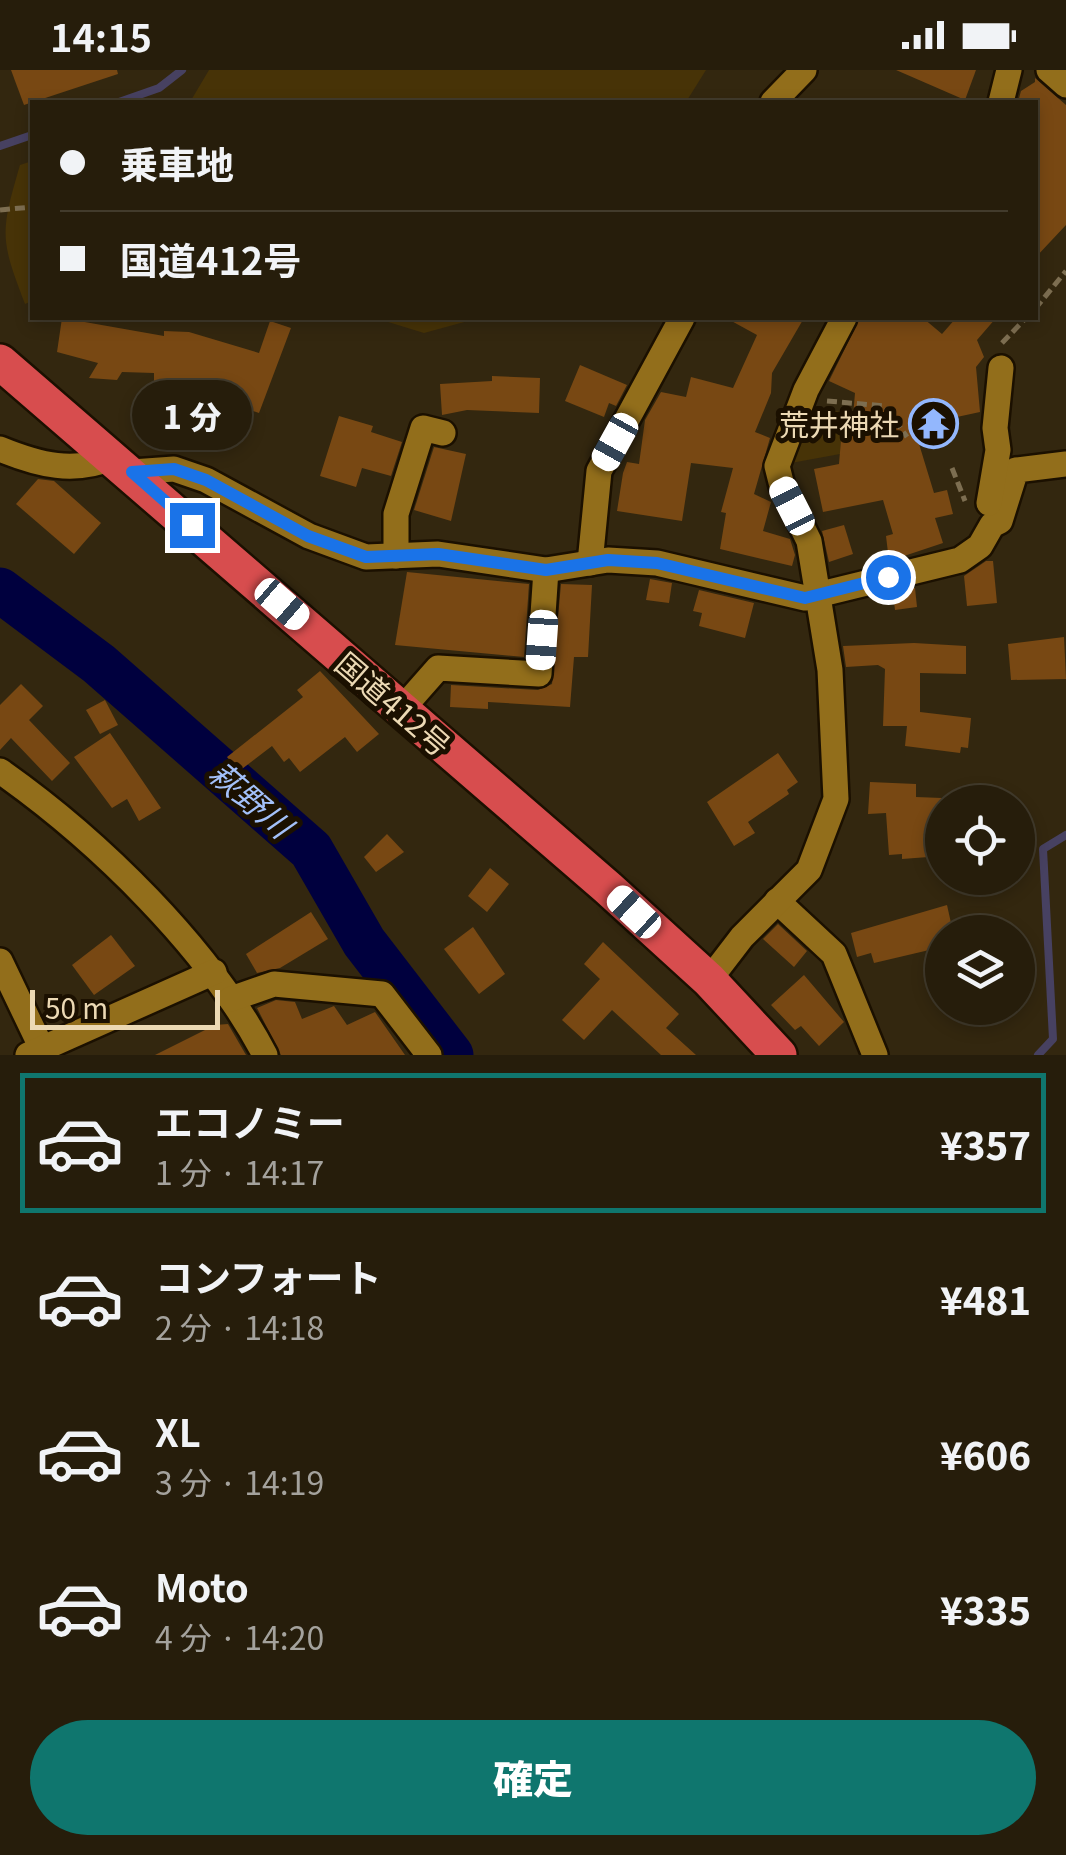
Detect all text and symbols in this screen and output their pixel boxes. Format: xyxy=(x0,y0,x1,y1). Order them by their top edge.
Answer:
text: 14:15 xyxy=(50,8,152,63)
text: 乗車地 xyxy=(120,135,234,190)
text: 国道412号 xyxy=(120,231,301,286)
callout: 1 分 xyxy=(132,380,252,450)
text: 1 分 xyxy=(163,392,221,438)
temple icon: 荒井神社 xyxy=(908,397,960,449)
place label: 荒井神社 xyxy=(779,401,899,445)
car xyxy=(587,408,643,476)
car xyxy=(765,472,819,540)
route end xyxy=(170,503,215,548)
route start xyxy=(866,555,911,600)
car xyxy=(250,573,314,635)
car xyxy=(525,609,559,671)
street label: 国道412号 xyxy=(327,640,461,766)
water label: 萩野川 xyxy=(201,749,306,849)
map controls xyxy=(925,785,1035,1025)
button: locate xyxy=(925,785,1035,895)
car xyxy=(602,881,666,943)
button: layers xyxy=(925,915,1035,1025)
scale bar xyxy=(30,985,220,1030)
text: 50 m xyxy=(45,987,108,1027)
text: エコノミー xyxy=(155,1093,345,1148)
icon: car xyxy=(35,1098,125,1188)
text: ¥357 xyxy=(940,1116,1031,1171)
text: 1 分 · 14:17 xyxy=(155,1148,324,1194)
text: コンフォート xyxy=(155,1248,382,1303)
icon: car xyxy=(35,1253,125,1343)
text: ¥481 xyxy=(940,1271,1031,1326)
text: 2 分 · 14:18 xyxy=(155,1303,324,1349)
text: XL xyxy=(155,1403,201,1458)
icon: car xyxy=(35,1408,125,1498)
text: ¥606 xyxy=(940,1426,1031,1481)
text: 3 分 · 14:19 xyxy=(155,1458,324,1504)
text: Moto xyxy=(155,1558,249,1613)
icon: car xyxy=(35,1563,125,1653)
text: ¥335 xyxy=(940,1581,1031,1636)
text: 4 分 · 14:20 xyxy=(155,1613,324,1659)
button: 確定 xyxy=(30,1720,1036,1835)

